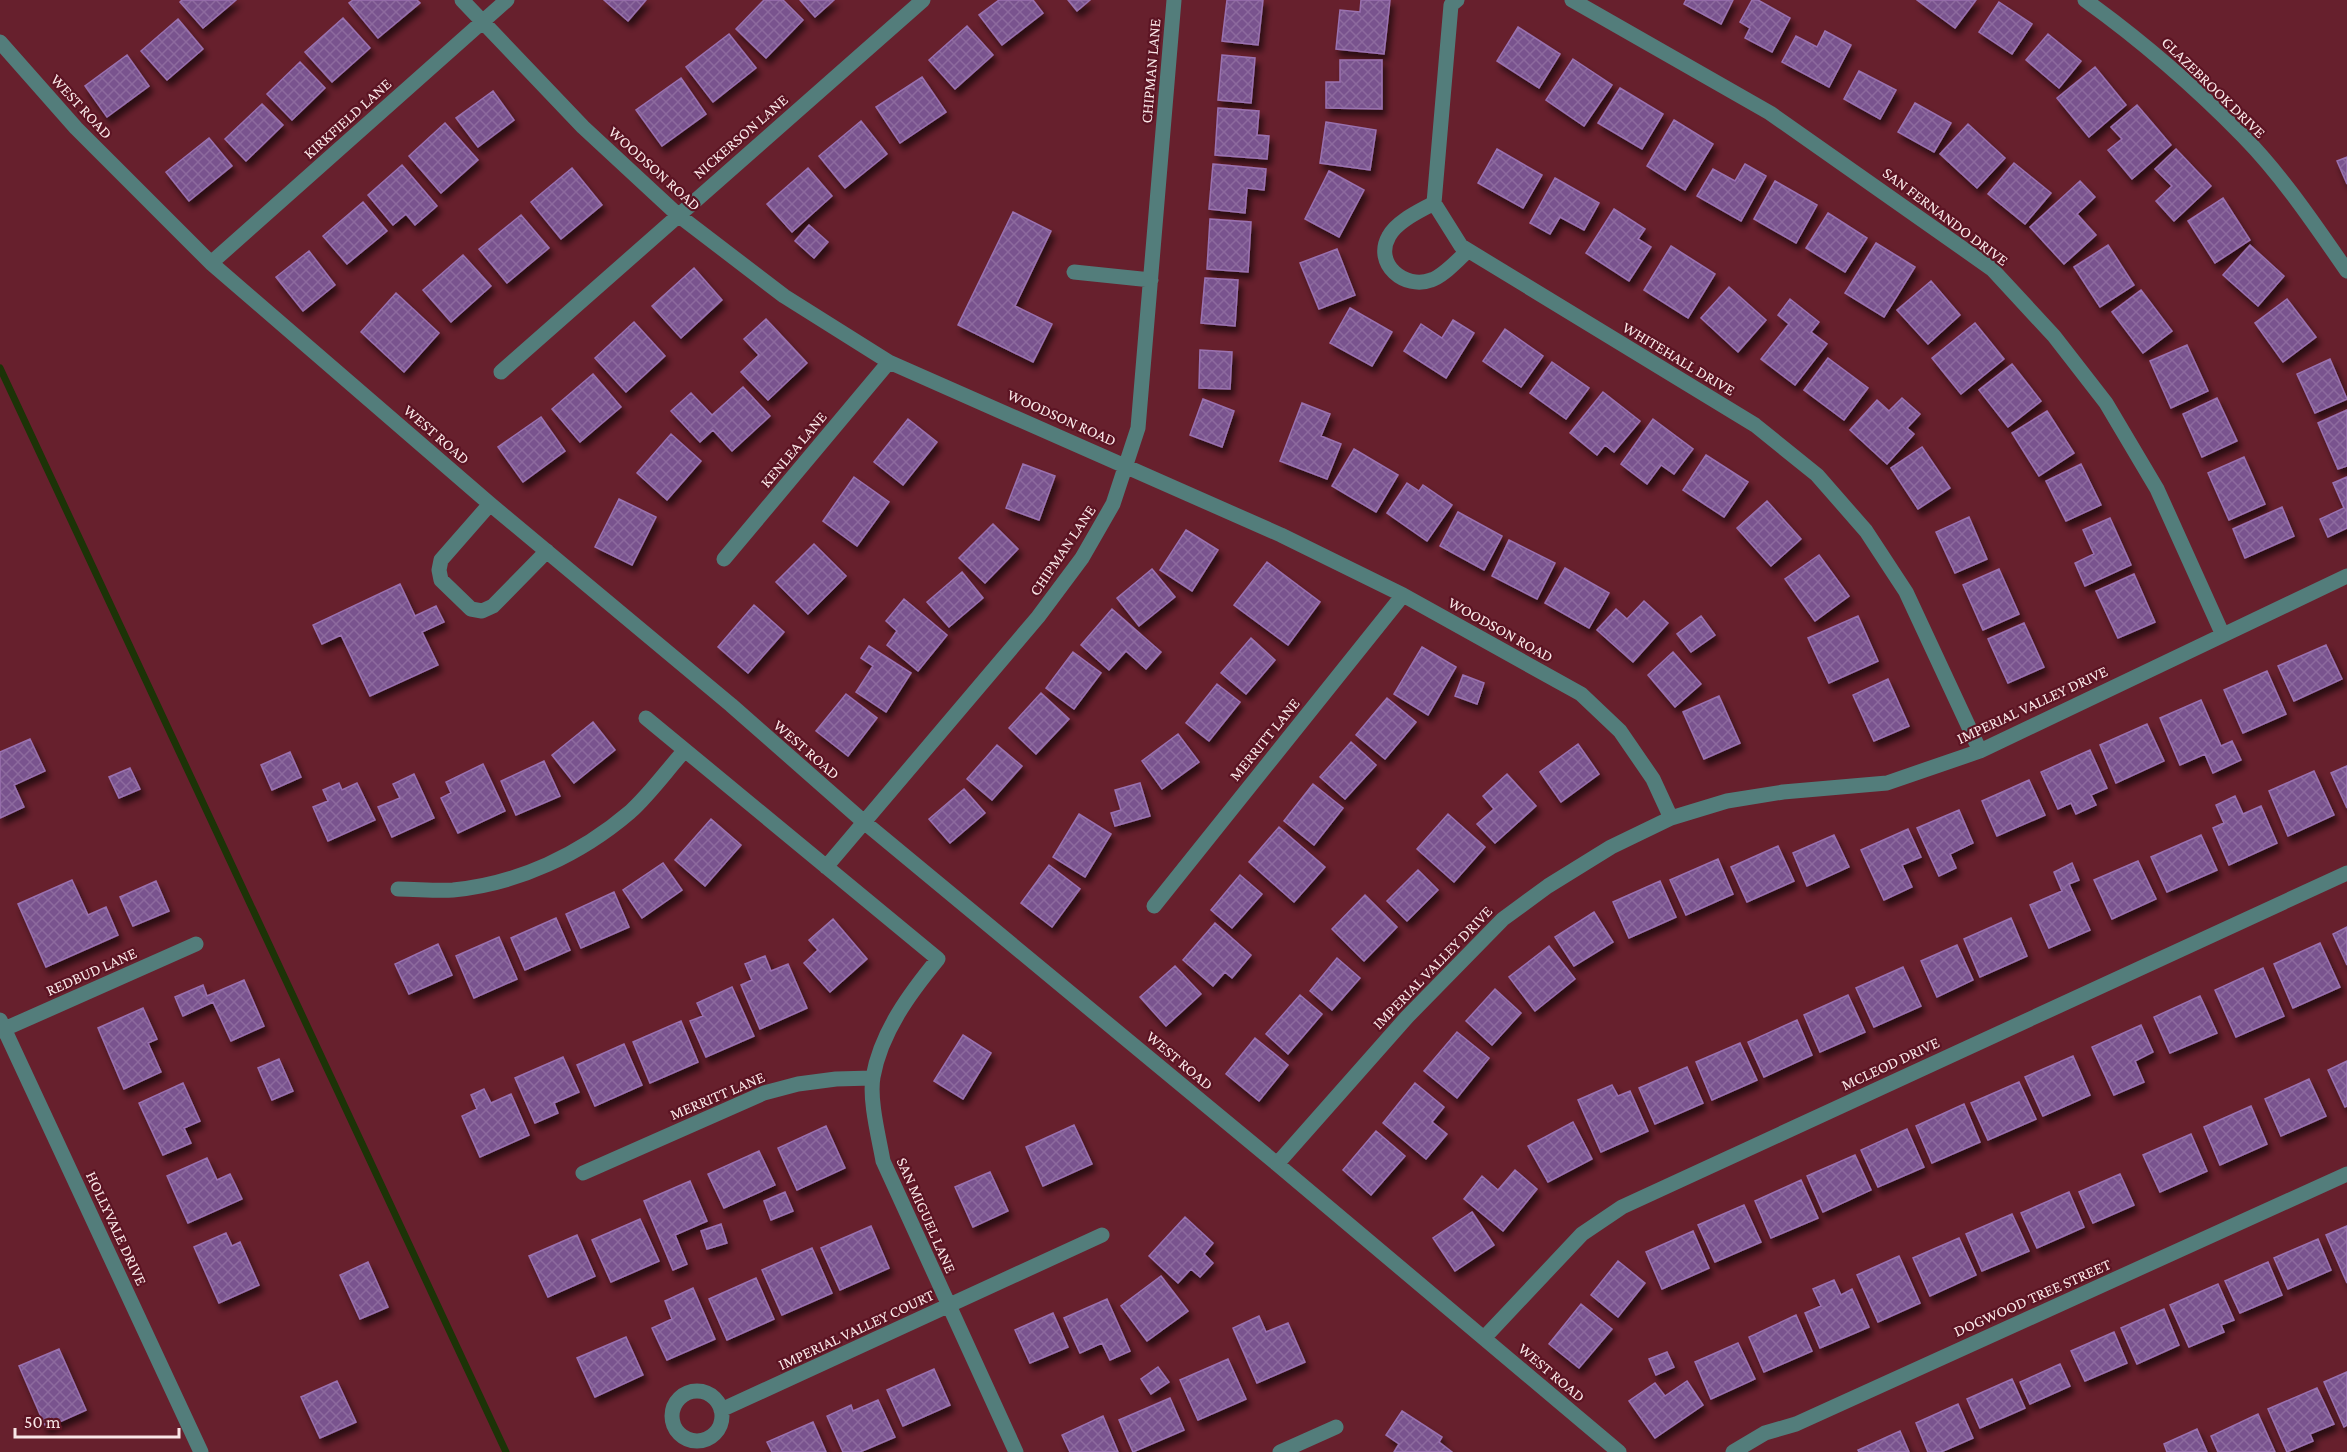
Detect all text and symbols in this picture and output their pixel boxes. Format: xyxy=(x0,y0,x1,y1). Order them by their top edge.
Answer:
street label: CHIPMAN LANE xyxy=(1137,18,1164,124)
street label: GLAZEBROOK DRIVE xyxy=(2158,34,2269,141)
street label: WEST ROAD xyxy=(48,71,116,142)
street label: KIRKFIELD LANE xyxy=(300,75,395,162)
street label: NICKERSON LANE xyxy=(690,91,791,182)
street label: WOODSON ROAD xyxy=(605,123,704,214)
street label: SAN FERNANDO DRIVE xyxy=(1880,164,2012,269)
street label: WHITEHALL DRIVE xyxy=(1619,318,1738,399)
street label: WOODSON ROAD xyxy=(1005,386,1119,449)
street label: WEST ROAD xyxy=(400,401,473,468)
street label: KENLEA LANE xyxy=(757,408,830,491)
street label: CHIPMAN LANE xyxy=(1026,502,1099,599)
street label: WOODSON ROAD xyxy=(1445,594,1556,665)
street label: IMPERIAL VALLEY DRIVE xyxy=(1954,662,2111,747)
street label: MERRITT LANE xyxy=(1226,694,1303,784)
street label: WEST ROAD xyxy=(770,716,843,783)
street label: IMPERIAL VALLEY DRIVE xyxy=(1369,902,1496,1032)
street label: REDBUD LANE xyxy=(43,944,139,999)
street label: WEST ROAD xyxy=(1143,1028,1216,1093)
street label: MCLEOD DRIVE xyxy=(1839,1033,1942,1094)
street label: MERRITT LANE xyxy=(667,1068,767,1123)
street label: SAN MIGUEL LANE xyxy=(893,1155,960,1276)
street label: HOLLYVALE DRIVE xyxy=(83,1168,151,1288)
street label: DOGWOOD TREE STREET xyxy=(1951,1255,2114,1340)
street label: IMPERIAL VALLEY COURT xyxy=(776,1286,937,1373)
street label: WEST ROAD xyxy=(1515,1340,1588,1405)
scale bar xyxy=(15,1401,178,1439)
text: 50 m xyxy=(24,1412,61,1432)

